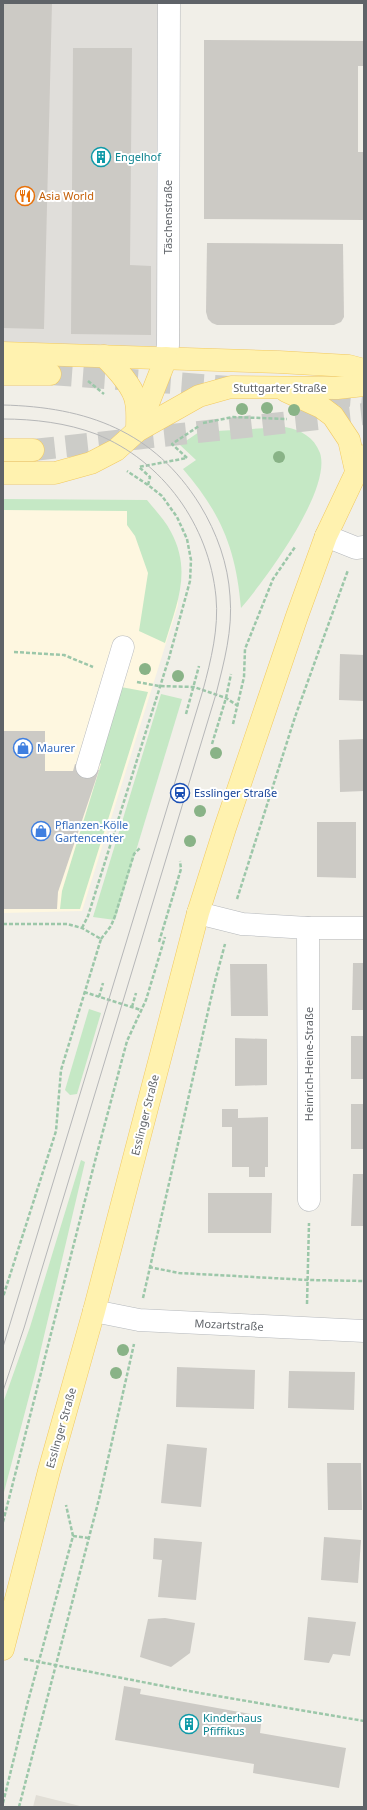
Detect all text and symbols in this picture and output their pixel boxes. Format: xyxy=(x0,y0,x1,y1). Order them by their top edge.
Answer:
building icon: Engelhof xyxy=(90,146,112,168)
place label: Engelhof xyxy=(115,149,162,164)
street label: Täschenstraße xyxy=(160,180,175,254)
restaurant icon: Asia World xyxy=(14,185,36,207)
place label: Asia World xyxy=(39,188,94,203)
street label: Stuttgarter Straße xyxy=(233,380,327,395)
shop icon: Maurer xyxy=(12,737,34,759)
place label: Maurer xyxy=(37,740,75,755)
station icon: Esslinger Straße xyxy=(169,782,191,804)
place label: Esslinger Straße xyxy=(194,785,277,800)
place label: Pflanzen-Kölle Gartencenter xyxy=(55,817,128,845)
shop icon: Pflanzen-Kölle Gartencenter xyxy=(30,820,52,842)
street label: Heinrich-Heine-Straße xyxy=(301,1007,316,1121)
street label: Esslinger Straße xyxy=(127,1073,162,1157)
street label: Mozartstraße xyxy=(194,1315,264,1334)
street label: Esslinger Straße xyxy=(42,1386,79,1470)
place label: Kinderhaus Pfiffikus xyxy=(203,1710,262,1738)
building icon: Kinderhaus Pfiffikus xyxy=(178,1713,200,1735)

